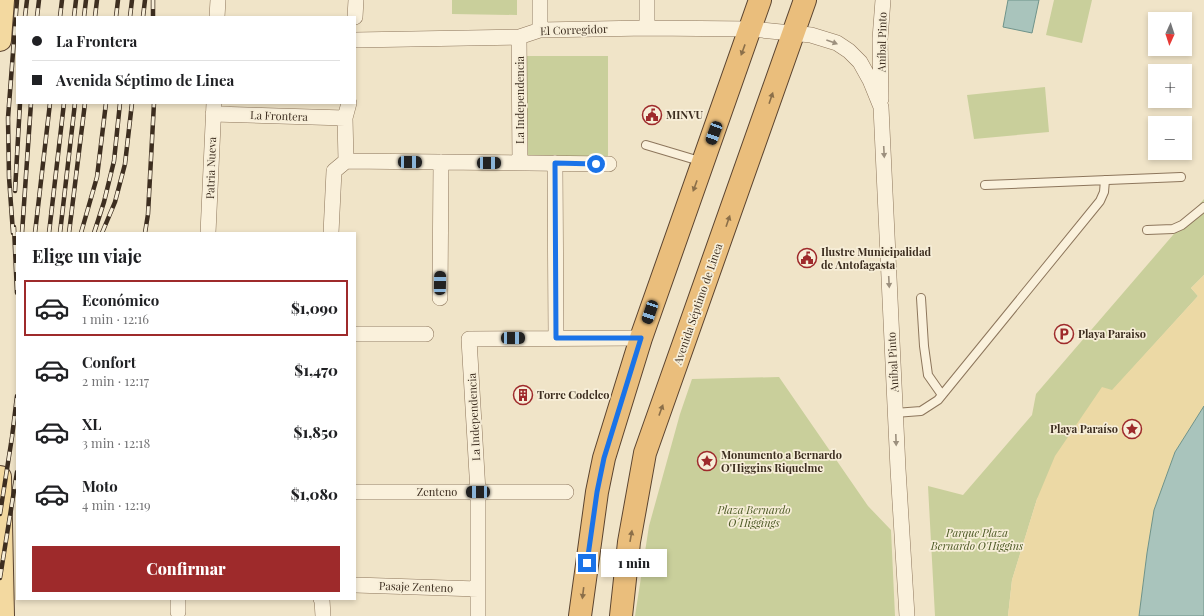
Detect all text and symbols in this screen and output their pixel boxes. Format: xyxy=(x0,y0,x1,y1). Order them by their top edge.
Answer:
street label: Aníbal Pinto xyxy=(873,12,890,73)
north arrow xyxy=(1148,12,1192,56)
map controls xyxy=(1148,12,1192,160)
street label: El Corregidor xyxy=(540,21,608,38)
text: La Frontera xyxy=(56,31,137,51)
one-way arrow xyxy=(826,39,838,45)
one-way arrow xyxy=(740,45,746,57)
street label: La Independencia xyxy=(512,56,527,144)
button: + xyxy=(1148,64,1192,108)
text: Avenida Séptimo de Linea xyxy=(56,70,234,90)
one-way arrow xyxy=(768,92,774,104)
public building icon: MINVU xyxy=(641,104,663,126)
street label: La Frontera xyxy=(250,107,309,124)
place label: MINVU xyxy=(666,107,704,122)
button: − xyxy=(1148,116,1192,160)
car xyxy=(704,120,724,146)
street label: Patria Nueva xyxy=(202,136,219,199)
one-way arrow xyxy=(880,146,887,158)
route start xyxy=(587,155,605,173)
car xyxy=(398,156,422,168)
car xyxy=(477,157,501,169)
one-way arrow xyxy=(692,180,698,192)
one-way arrow xyxy=(725,215,731,227)
street label: Avenida Séptimo de Linea xyxy=(669,241,726,368)
text: Elige un viaje xyxy=(32,244,142,268)
place label: Ilustre Municipalidad de Antofagasta xyxy=(821,244,932,272)
public building icon: Ilustre Municipalidad de Antofagasta xyxy=(796,247,818,269)
car xyxy=(434,271,446,295)
one-way arrow xyxy=(886,276,893,288)
icon: car xyxy=(34,290,70,326)
text: Económico xyxy=(82,290,159,310)
text: $1,090 xyxy=(291,298,338,318)
car xyxy=(640,299,660,325)
text: 1 min · 12:16 xyxy=(82,310,149,327)
parking icon: Playa Paraiso xyxy=(1053,323,1075,345)
place label: Playa Paraiso xyxy=(1078,326,1146,341)
street label: Aníbal Pinto xyxy=(883,331,902,394)
car xyxy=(501,332,525,344)
icon: car xyxy=(34,352,70,388)
text: Confort xyxy=(82,352,136,372)
text: $1,470 xyxy=(294,360,338,380)
text: 2 min · 12:17 xyxy=(82,372,149,389)
street label: La Independencia xyxy=(464,372,483,461)
building icon: Torre Codelco xyxy=(512,384,534,406)
place label: Torre Codelco xyxy=(537,387,609,402)
one-way arrow xyxy=(658,403,664,415)
icon: car xyxy=(34,414,70,450)
text: XL xyxy=(82,414,102,434)
place icon: Playa Paraíso xyxy=(1121,418,1143,440)
place label: Playa Paraíso xyxy=(1050,421,1118,436)
text: $1,850 xyxy=(294,422,338,442)
text: 3 min · 12:18 xyxy=(82,434,150,451)
one-way arrow xyxy=(893,434,900,446)
place label: Monumento a Bernardo O'Higgins Riquelme xyxy=(721,447,842,475)
place icon: Monumento a Bernardo O'Higgins Riquelme xyxy=(696,450,718,472)
icon: car xyxy=(34,476,70,512)
text: Moto xyxy=(82,476,118,496)
text: $1,080 xyxy=(291,484,338,504)
street label: Zenteno xyxy=(417,484,457,499)
car xyxy=(466,486,490,498)
text: 4 min · 12:19 xyxy=(82,496,151,513)
park label: Plaza Bernardo O´Higgings xyxy=(717,502,791,530)
park label: Parque Plaza Bernardo O'Higgins xyxy=(930,525,1024,553)
one-way arrow xyxy=(628,529,634,542)
button: Confirmar xyxy=(32,546,340,592)
callout: 1 min xyxy=(601,549,667,577)
route end xyxy=(578,554,596,572)
text: 1 min xyxy=(618,554,650,571)
street label: Pasaje Zenteno xyxy=(379,578,453,595)
one-way arrow xyxy=(580,587,586,599)

